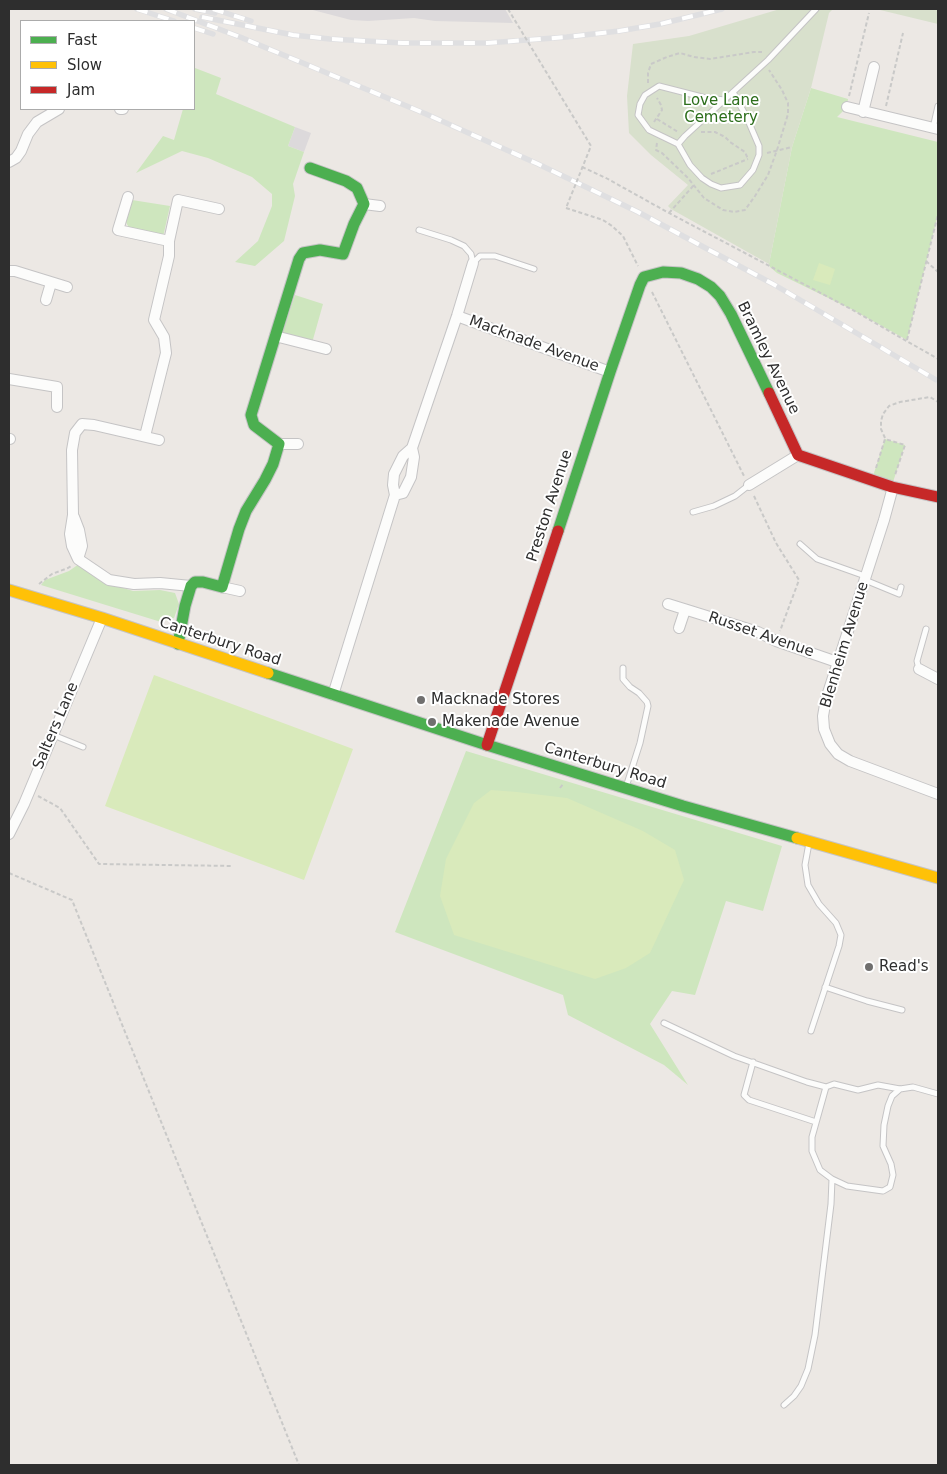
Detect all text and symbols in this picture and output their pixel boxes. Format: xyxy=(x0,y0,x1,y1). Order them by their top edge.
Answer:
legend xyxy=(20,20,195,110)
text: Fast xyxy=(67,31,97,49)
text: Slow xyxy=(67,56,102,74)
text: Jam xyxy=(67,81,95,99)
park label: Love Lane Cemetery xyxy=(683,92,759,127)
street label: Bramley Avenue xyxy=(733,299,803,417)
street label: Macknade Avenue xyxy=(467,312,601,376)
street label: Preston Avenue xyxy=(523,448,577,564)
street label: Blenheim Avenue xyxy=(817,580,873,710)
street label: Russet Avenue xyxy=(706,609,816,661)
street label: Canterbury Road xyxy=(157,614,283,670)
street label: Salters Lane xyxy=(30,680,82,772)
place label: Macknade Stores xyxy=(431,691,560,709)
marker: Macknade Stores xyxy=(415,694,427,706)
place label: Makenade Avenue xyxy=(442,713,579,731)
marker: Makenade Avenue xyxy=(426,716,438,728)
street label: Canterbury Road xyxy=(542,739,668,793)
place label: Read's xyxy=(879,958,929,976)
marker: Read's xyxy=(863,961,875,973)

